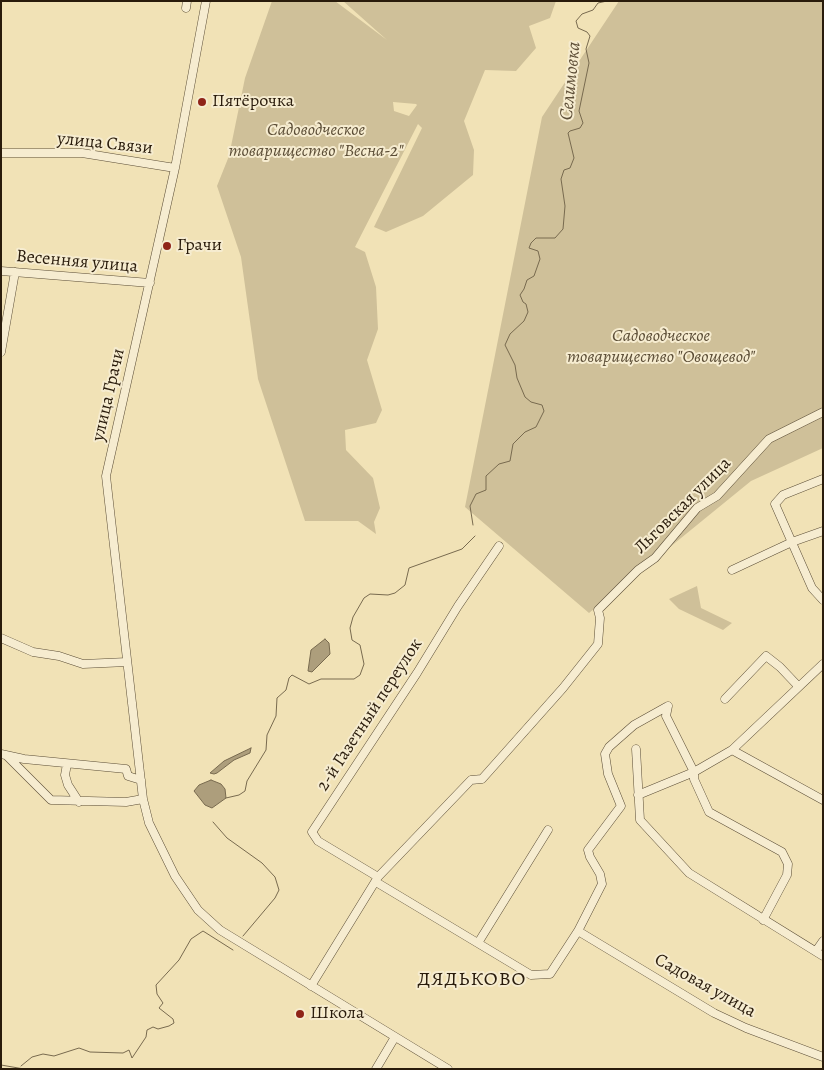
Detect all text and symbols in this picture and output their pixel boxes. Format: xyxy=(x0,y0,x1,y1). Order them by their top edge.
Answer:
water label: Селимовка xyxy=(556,41,586,121)
place label: Пятёрочка xyxy=(212,91,294,113)
marker: Пятёрочка xyxy=(196,96,208,108)
park label: Садоводческое товарищество "Весна-2" xyxy=(228,120,404,162)
street label: улица Связи xyxy=(56,128,154,160)
place label: Грачи xyxy=(177,235,222,257)
marker: Грачи xyxy=(161,240,173,252)
street label: Весенняя улица xyxy=(15,246,139,278)
park label: Садоводческое товарищество "Овощевод" xyxy=(567,326,755,368)
street label: улица Грачи xyxy=(88,346,130,444)
street label: Льговская улица xyxy=(630,453,736,559)
street label: 2-й Газетный переулок xyxy=(313,635,427,795)
street label: Садовая улица xyxy=(651,949,759,1023)
district label: ДЯДЬКОВО xyxy=(417,968,527,992)
place label: Школа xyxy=(310,1003,364,1025)
marker: Школа xyxy=(294,1008,306,1020)

